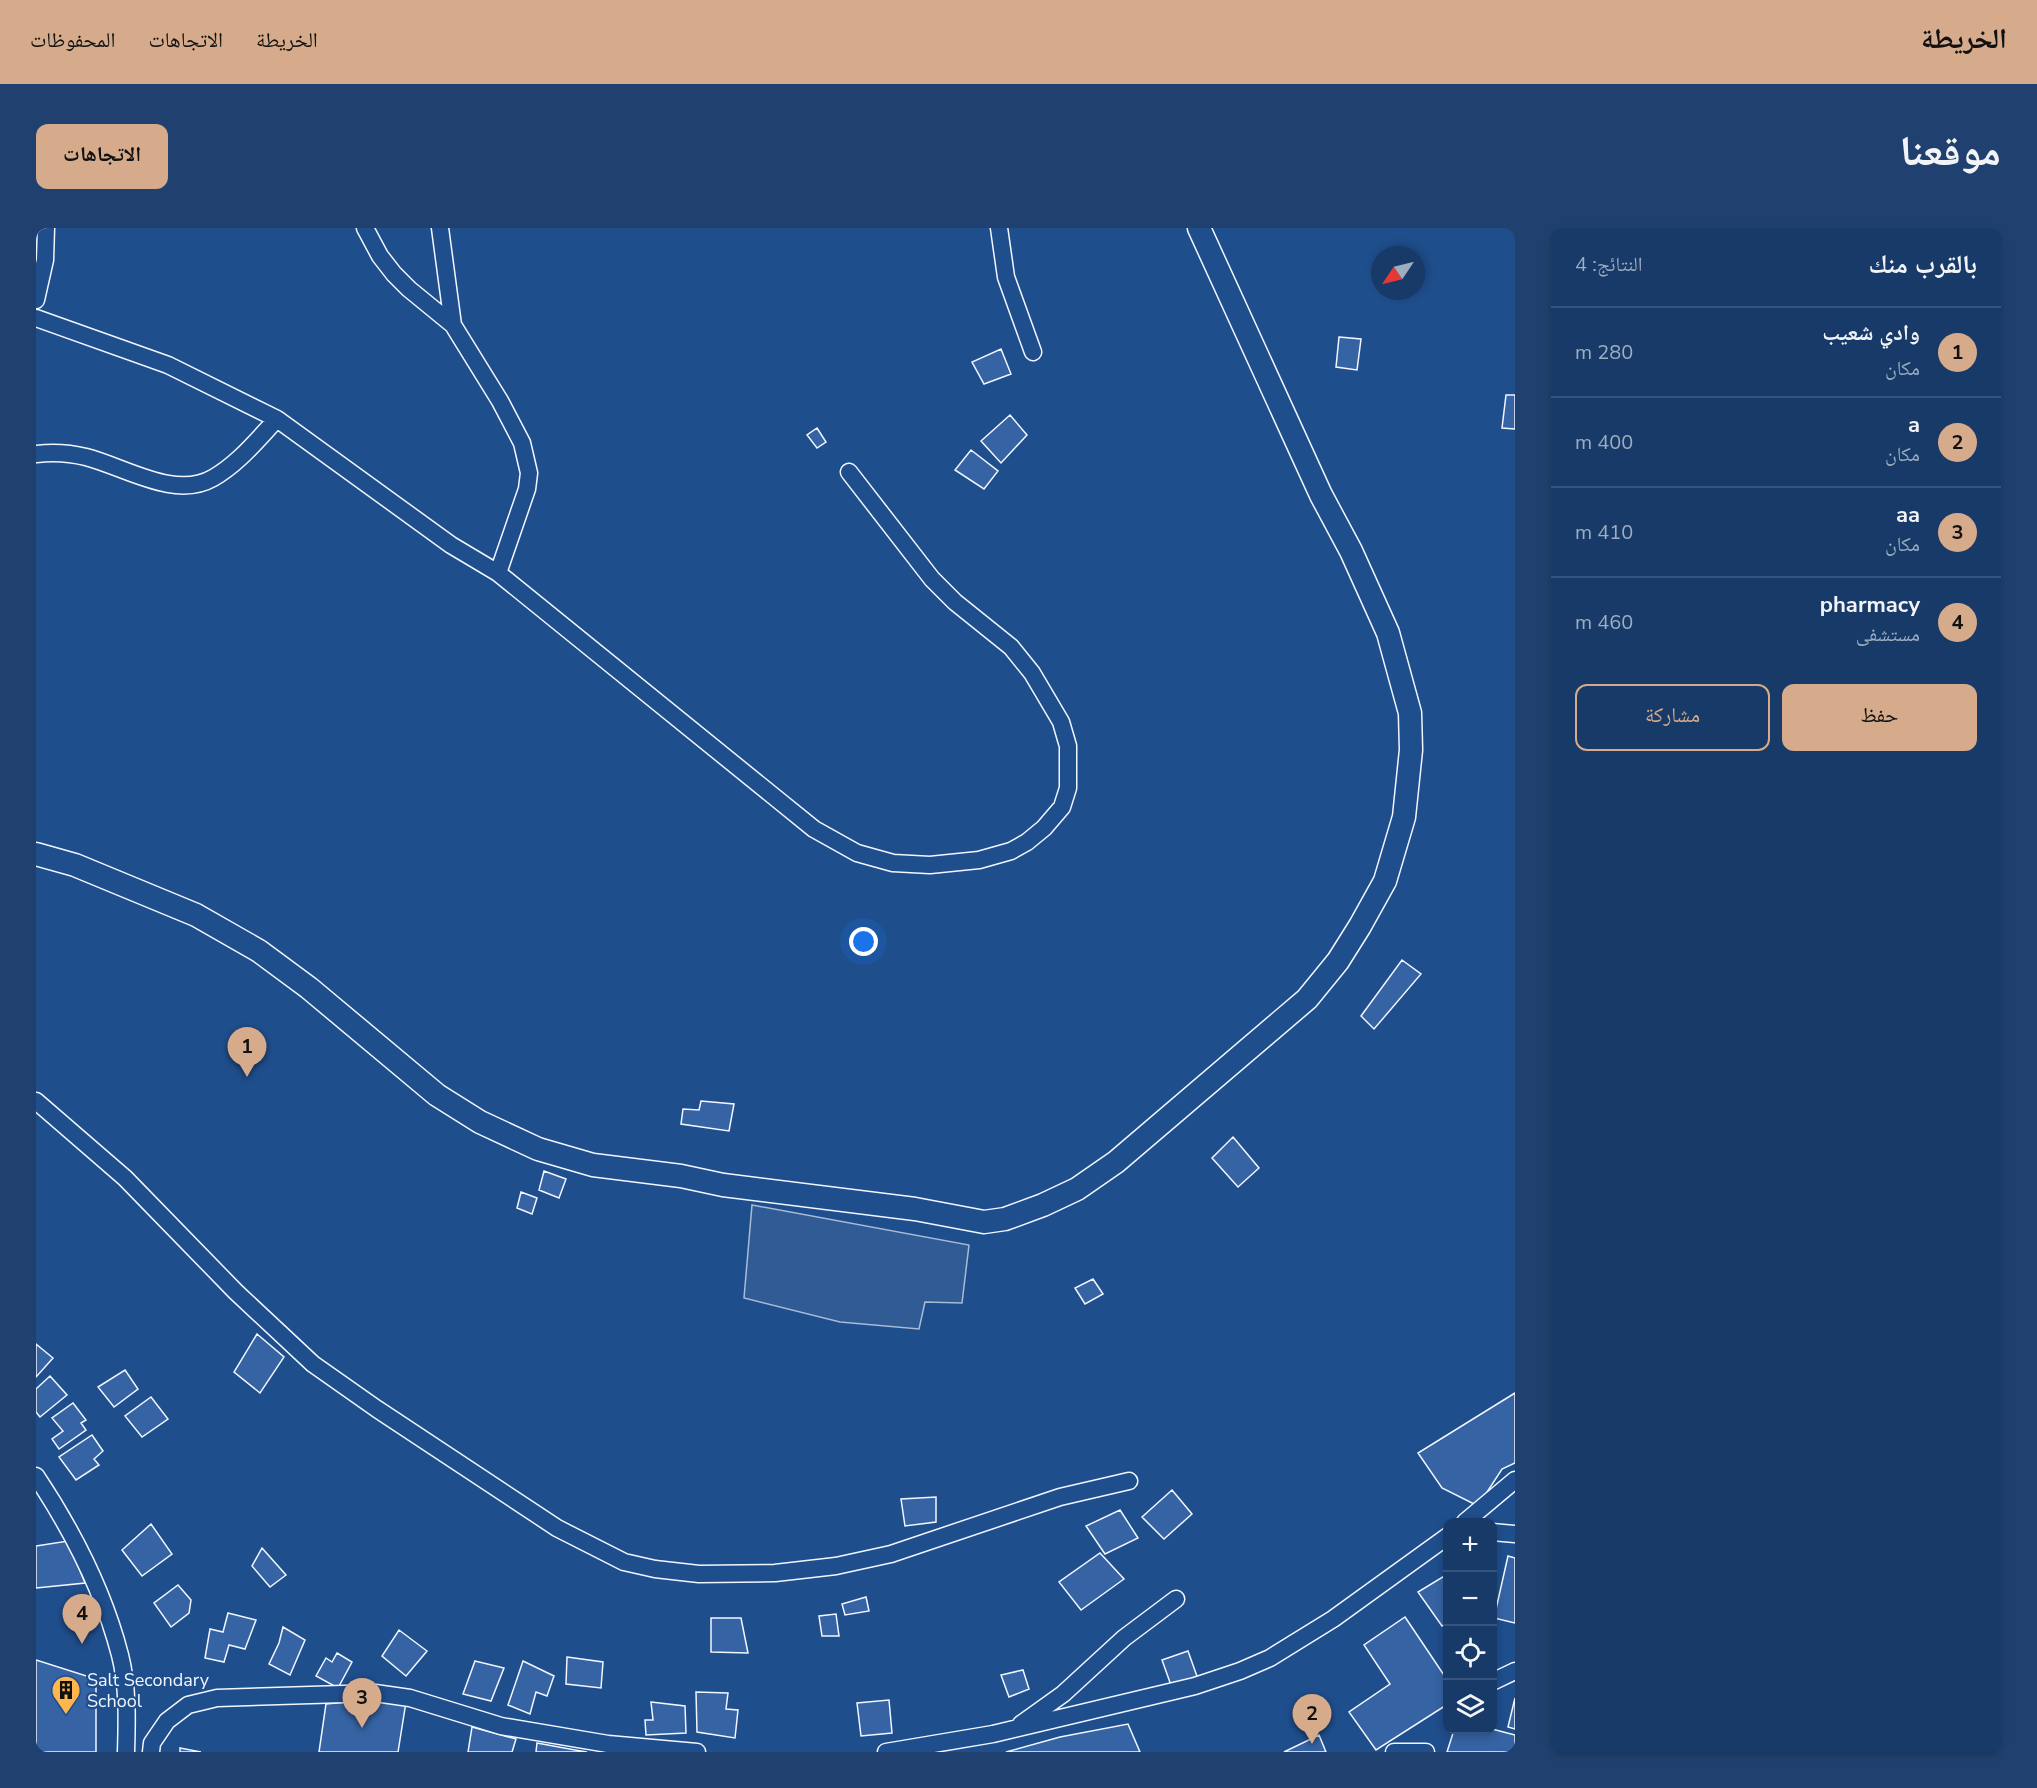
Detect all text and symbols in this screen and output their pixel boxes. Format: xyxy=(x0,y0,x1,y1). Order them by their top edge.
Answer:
text: الخريطة xyxy=(1921,20,2007,58)
text: المحفوظات xyxy=(30,26,115,54)
text: الاتجاهات xyxy=(148,26,223,54)
text: الخريطة xyxy=(256,26,318,54)
text: موقعنا xyxy=(1900,123,2001,180)
button: الاتجاهات xyxy=(36,124,168,189)
north arrow xyxy=(1371,246,1425,300)
text: بالقرب منك xyxy=(1869,247,1977,282)
text: النتائج: 4 xyxy=(1575,251,1643,278)
text: وادي شعيب xyxy=(1822,318,1920,348)
text: 280 m xyxy=(1575,339,1633,366)
text: 1 xyxy=(1952,339,1964,366)
text: مكان xyxy=(1885,355,1920,382)
text: a xyxy=(1908,410,1920,440)
text: 400 m xyxy=(1575,429,1633,456)
text: 2 xyxy=(1952,429,1964,456)
text: مكان xyxy=(1885,441,1920,468)
text: aa xyxy=(1896,500,1920,530)
text: 410 m xyxy=(1575,519,1633,546)
text: 3 xyxy=(1952,519,1964,546)
text: مكان xyxy=(1885,531,1920,558)
text: pharmacy xyxy=(1820,590,1920,620)
text: 460 m xyxy=(1575,609,1633,636)
text: 4 xyxy=(1952,609,1964,636)
text: مستشفى xyxy=(1856,621,1920,648)
button: مشاركة xyxy=(1575,684,1770,751)
button: حفظ xyxy=(1782,684,1977,751)
your location xyxy=(849,927,878,956)
pin: 1 xyxy=(228,1028,266,1077)
map controls xyxy=(1443,1518,1497,1734)
button: + xyxy=(1443,1518,1497,1572)
button: − xyxy=(1443,1572,1497,1626)
pin: 4 xyxy=(62,1594,102,1644)
button: locate xyxy=(1443,1626,1497,1680)
place label: Salt Secondary School xyxy=(87,1668,210,1713)
building icon: Salt Secondary School xyxy=(50,1674,82,1716)
pin: 3 xyxy=(342,1678,382,1728)
button: layers xyxy=(1443,1680,1497,1734)
pin: 2 xyxy=(1292,1694,1332,1744)

